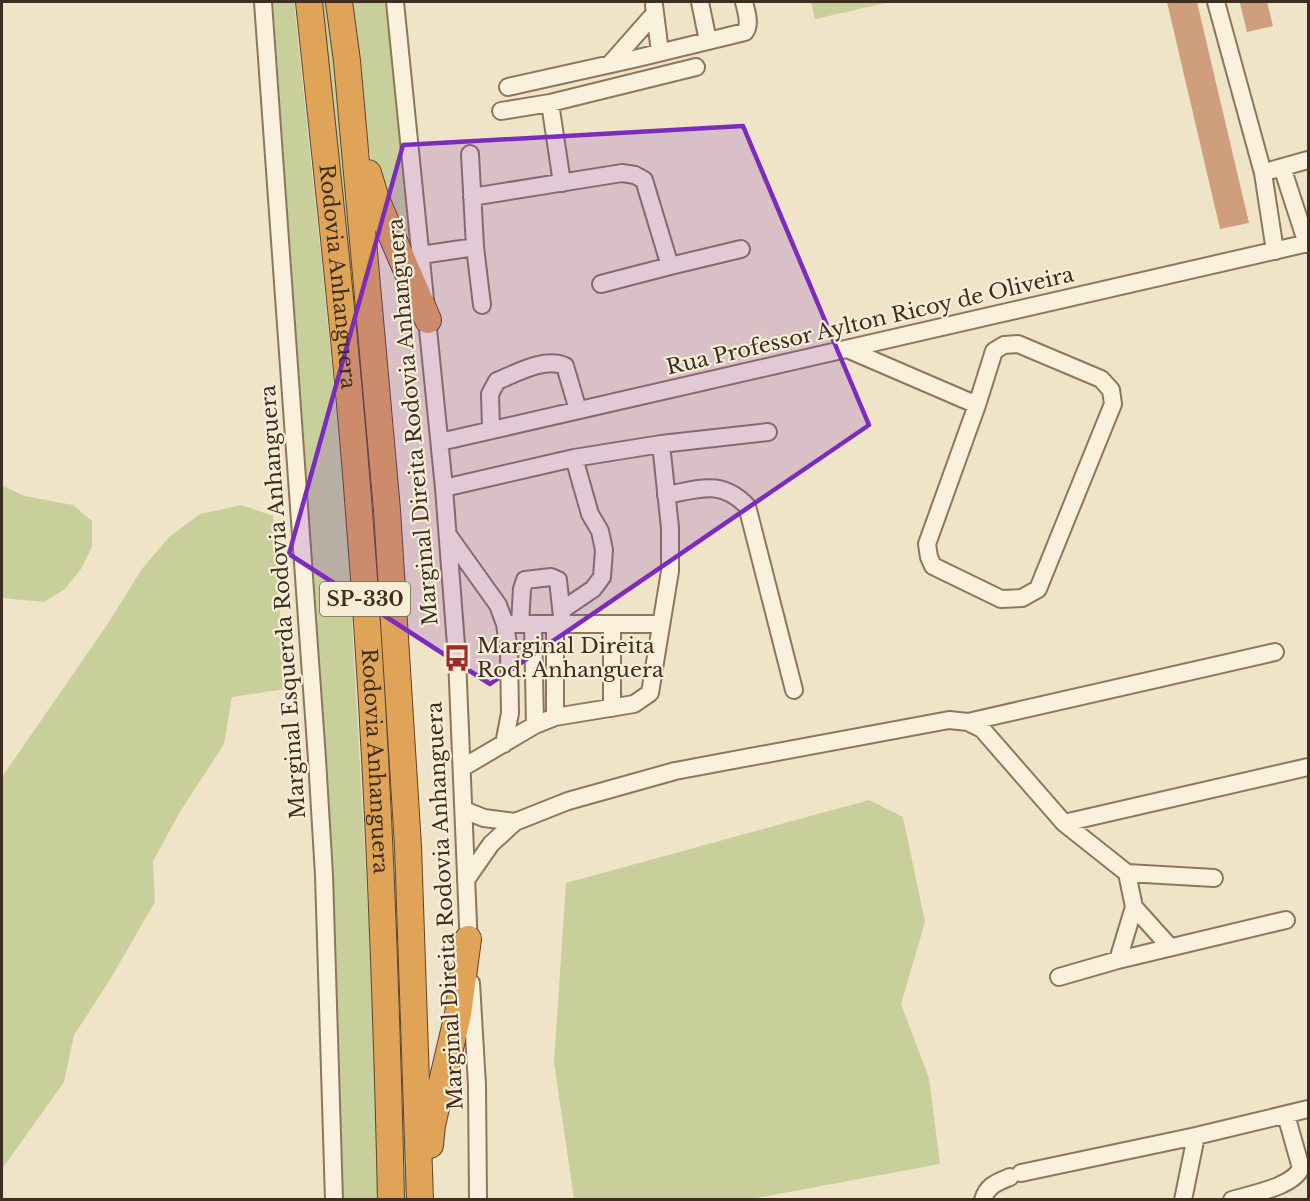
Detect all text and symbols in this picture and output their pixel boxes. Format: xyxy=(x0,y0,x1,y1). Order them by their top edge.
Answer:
street label: Rodovia Anhanguera xyxy=(313,163,362,390)
street label: Marginal Direita Rodovia Anhanguera xyxy=(382,217,444,627)
street label: Rua Professor Aylton Ricoy de Oliveira xyxy=(664,261,1076,381)
street label: Marginal Esquerda Rodovia Anhanguera xyxy=(255,384,311,820)
road number: SP-330 xyxy=(320,582,410,616)
place label: Marginal Direita Rod. Anhanguera xyxy=(477,633,664,683)
bus stop icon: Marginal Direita Rod. Anhanguera xyxy=(442,643,472,673)
street label: Rodovia Anhanguera xyxy=(356,647,394,875)
street label: Marginal Direita Rodovia Anhanguera xyxy=(421,701,469,1111)

